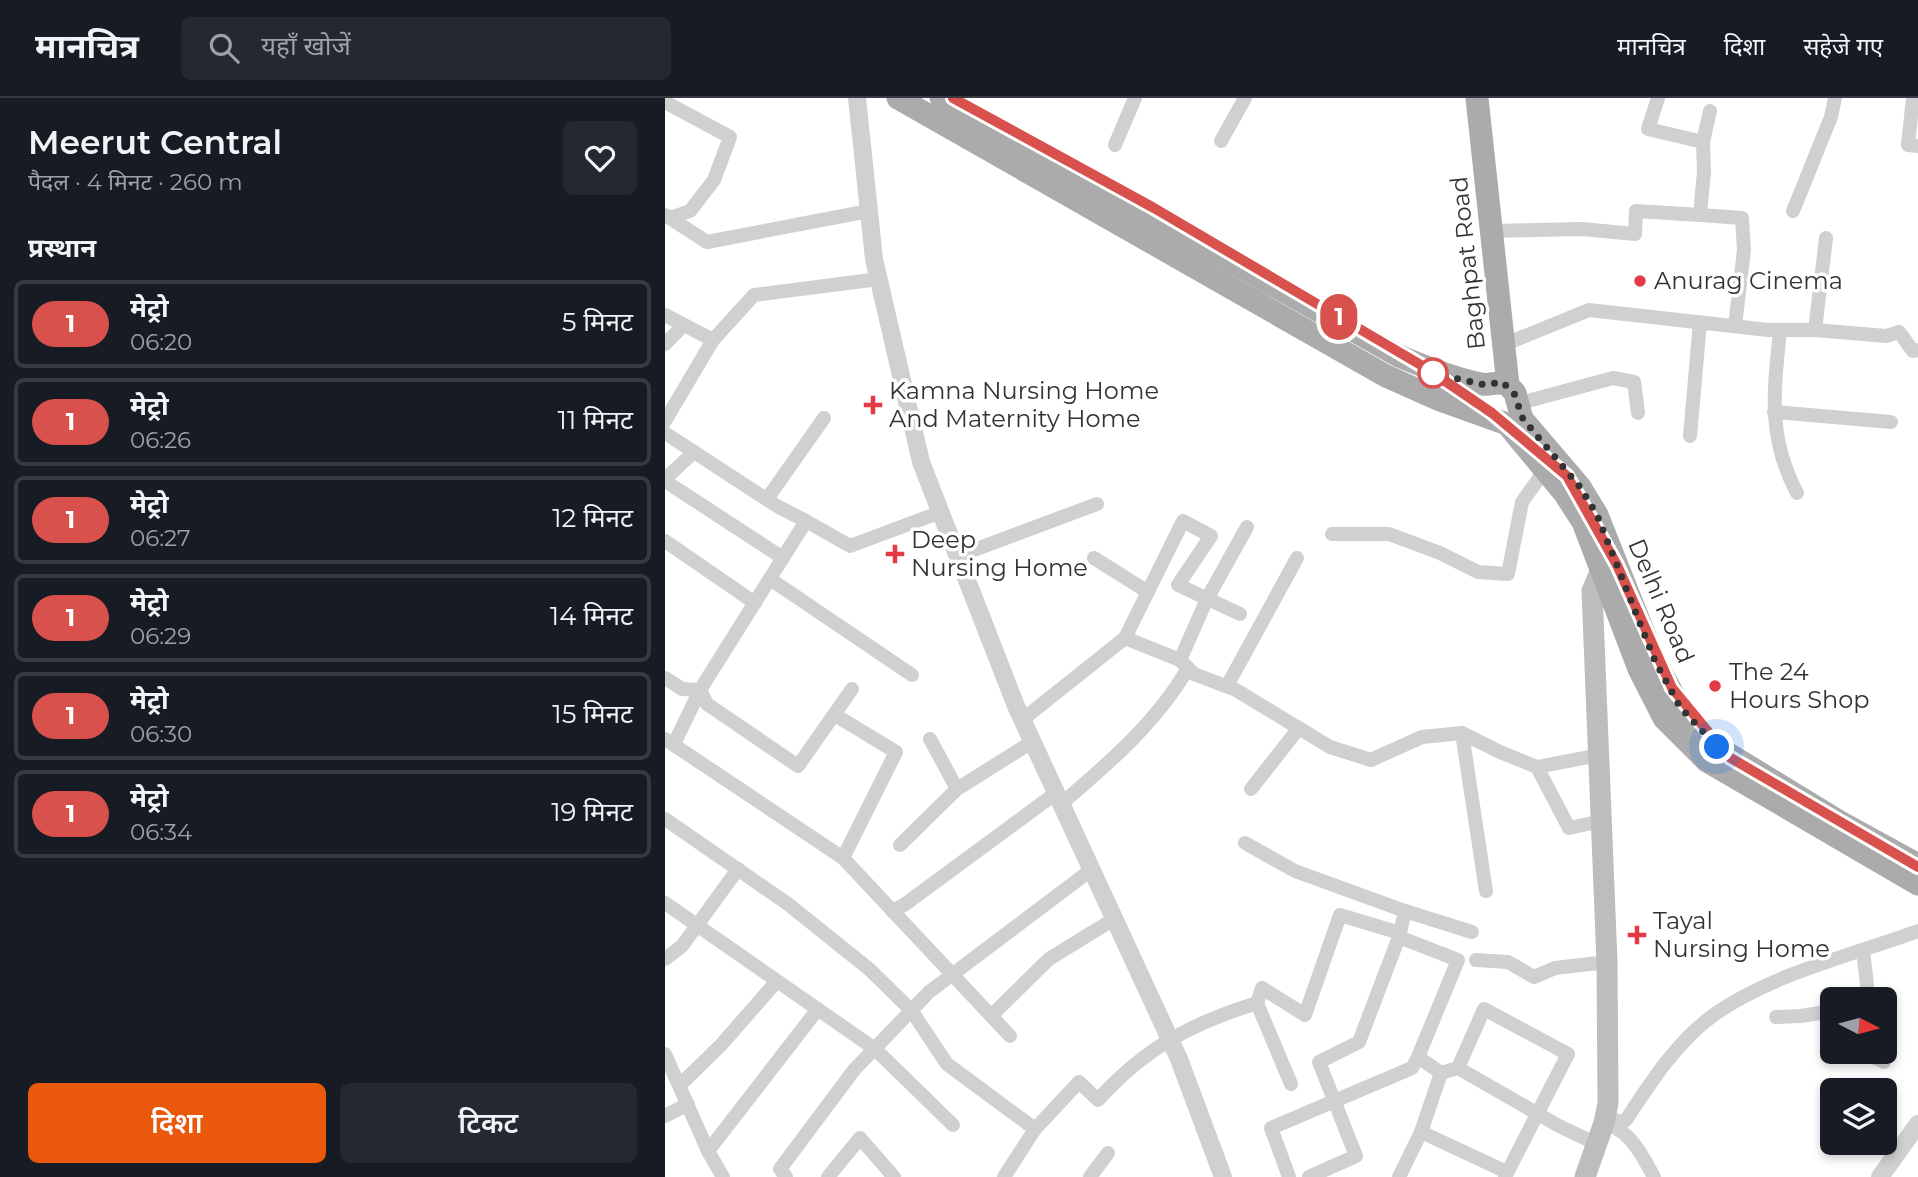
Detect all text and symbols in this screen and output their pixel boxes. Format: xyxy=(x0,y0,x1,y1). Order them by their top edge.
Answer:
search box xyxy=(181,17,671,80)
text: मानचित्र xyxy=(35,26,139,66)
icon: search xyxy=(205,29,243,67)
text: यहाँ खोजें xyxy=(261,30,351,62)
text: मानचित्र xyxy=(1617,32,1686,61)
text: दिशा xyxy=(1724,32,1765,61)
text: सहेजे गए xyxy=(1803,32,1883,61)
button: heart xyxy=(563,121,637,195)
text: Meerut Central xyxy=(28,122,282,162)
text: पैदल · 4 मिनट · 260 m xyxy=(28,168,243,196)
street label: Baghpat Road xyxy=(1444,175,1491,351)
text: प्रस्थान xyxy=(28,232,96,264)
place label: Anurag Cinema xyxy=(1654,266,1843,295)
marker: Anurag Cinema xyxy=(1632,273,1648,289)
text: मेट्रो xyxy=(130,292,169,324)
line badge: 1 xyxy=(1316,294,1362,340)
text: 1 xyxy=(1334,302,1344,331)
text: 5 मिनट xyxy=(562,306,633,338)
text: 1 xyxy=(66,309,75,338)
text: 06:20 xyxy=(130,328,192,356)
unlabelled marker xyxy=(1418,358,1448,388)
place label: Kamna Nursing Home And Maternity Home xyxy=(889,376,1159,433)
text: मेट्रो xyxy=(130,390,169,422)
marker: Kamna Nursing Home And Maternity Home xyxy=(863,395,883,415)
text: 11 मिनट xyxy=(558,404,633,436)
text: 1 xyxy=(66,407,75,436)
text: 06:26 xyxy=(130,426,191,454)
text: मेट्रो xyxy=(130,488,169,520)
text: 12 मिनट xyxy=(552,502,633,534)
text: 1 xyxy=(66,505,75,534)
text: 06:27 xyxy=(130,524,191,552)
place label: Deep Nursing Home xyxy=(911,525,1088,582)
street label: Delhi Road xyxy=(1622,534,1701,667)
marker: Deep Nursing Home xyxy=(885,544,905,564)
text: मेट्रो xyxy=(130,586,169,618)
text: 14 मिनट xyxy=(550,600,633,632)
text: 1 xyxy=(66,603,75,632)
text: 06:29 xyxy=(130,622,191,650)
place label: The 24 Hours Shop xyxy=(1729,657,1870,714)
marker: The 24 Hours Shop xyxy=(1707,678,1723,694)
text: मेट्रो xyxy=(130,684,169,716)
text: 15 मिनट xyxy=(552,698,633,730)
text: 1 xyxy=(66,701,75,730)
text: 06:30 xyxy=(130,720,192,748)
your location xyxy=(1699,729,1734,764)
text: मेट्रो xyxy=(130,782,169,814)
text: 19 मिनट xyxy=(551,796,633,828)
text: 1 xyxy=(66,799,75,828)
text: 06:34 xyxy=(130,818,192,846)
place label: Tayal Nursing Home xyxy=(1653,906,1830,963)
marker: Tayal Nursing Home xyxy=(1627,925,1647,945)
north arrow xyxy=(1820,987,1897,1064)
map controls xyxy=(1820,987,1897,1155)
button: layers xyxy=(1820,1078,1897,1155)
button: दिशा xyxy=(28,1083,326,1163)
button: टिकट xyxy=(340,1083,637,1163)

